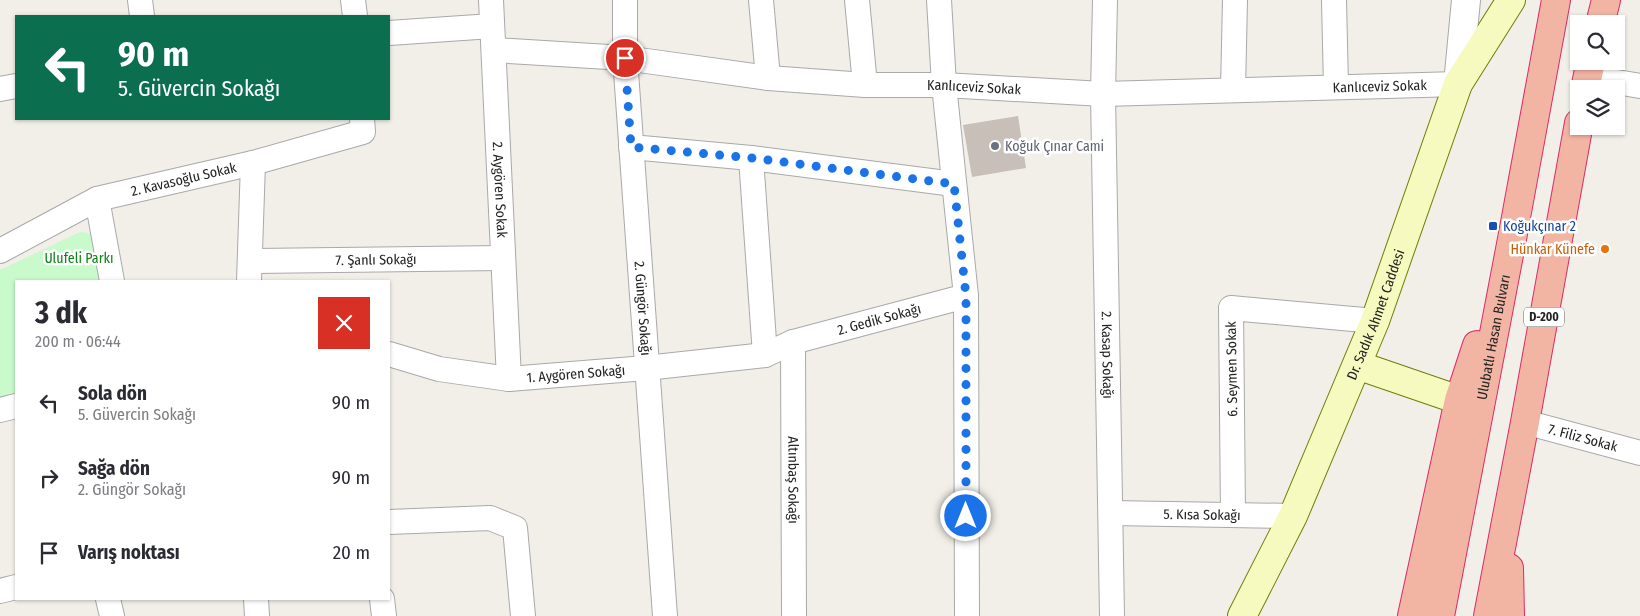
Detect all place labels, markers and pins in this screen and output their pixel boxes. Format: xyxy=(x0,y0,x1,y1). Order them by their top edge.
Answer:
pin xyxy=(604,37,646,79)
place label: Koğuk Çınar Cami xyxy=(1005,138,1104,155)
marker: Koğuk Çınar Cami xyxy=(989,140,1001,152)
place label: Koğukçınar 2 xyxy=(1503,218,1576,235)
marker: Koğukçınar 2 xyxy=(1487,220,1499,232)
place label: Hünkar Künefe xyxy=(1511,241,1595,258)
marker: Hünkar Künefe xyxy=(1599,243,1611,255)

